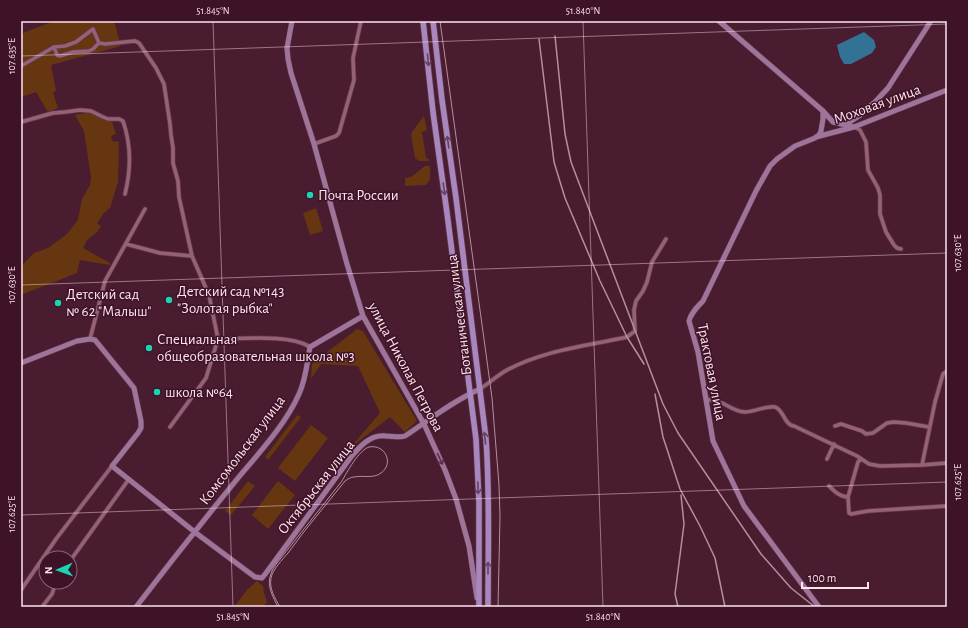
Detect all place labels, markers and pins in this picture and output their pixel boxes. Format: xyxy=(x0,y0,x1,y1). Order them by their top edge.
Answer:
place label: Почта России xyxy=(318,188,399,203)
marker: Почта России xyxy=(305,190,315,200)
place label: Детский сад №143 "Золотая рыбка" xyxy=(177,284,284,316)
place label: Детский сад № 62 "Малыш" xyxy=(66,287,152,319)
marker: Детский сад №143 "Золотая рыбка" xyxy=(164,295,174,305)
marker: Детский сад № 62 "Малыш" xyxy=(53,298,63,308)
place label: Специальная общеобразовательная школа №3 xyxy=(157,332,355,364)
marker: Специальная общеобразовательная школа №3 xyxy=(144,343,154,353)
place label: школа №64 xyxy=(165,385,233,400)
marker: школа №64 xyxy=(152,387,162,397)

